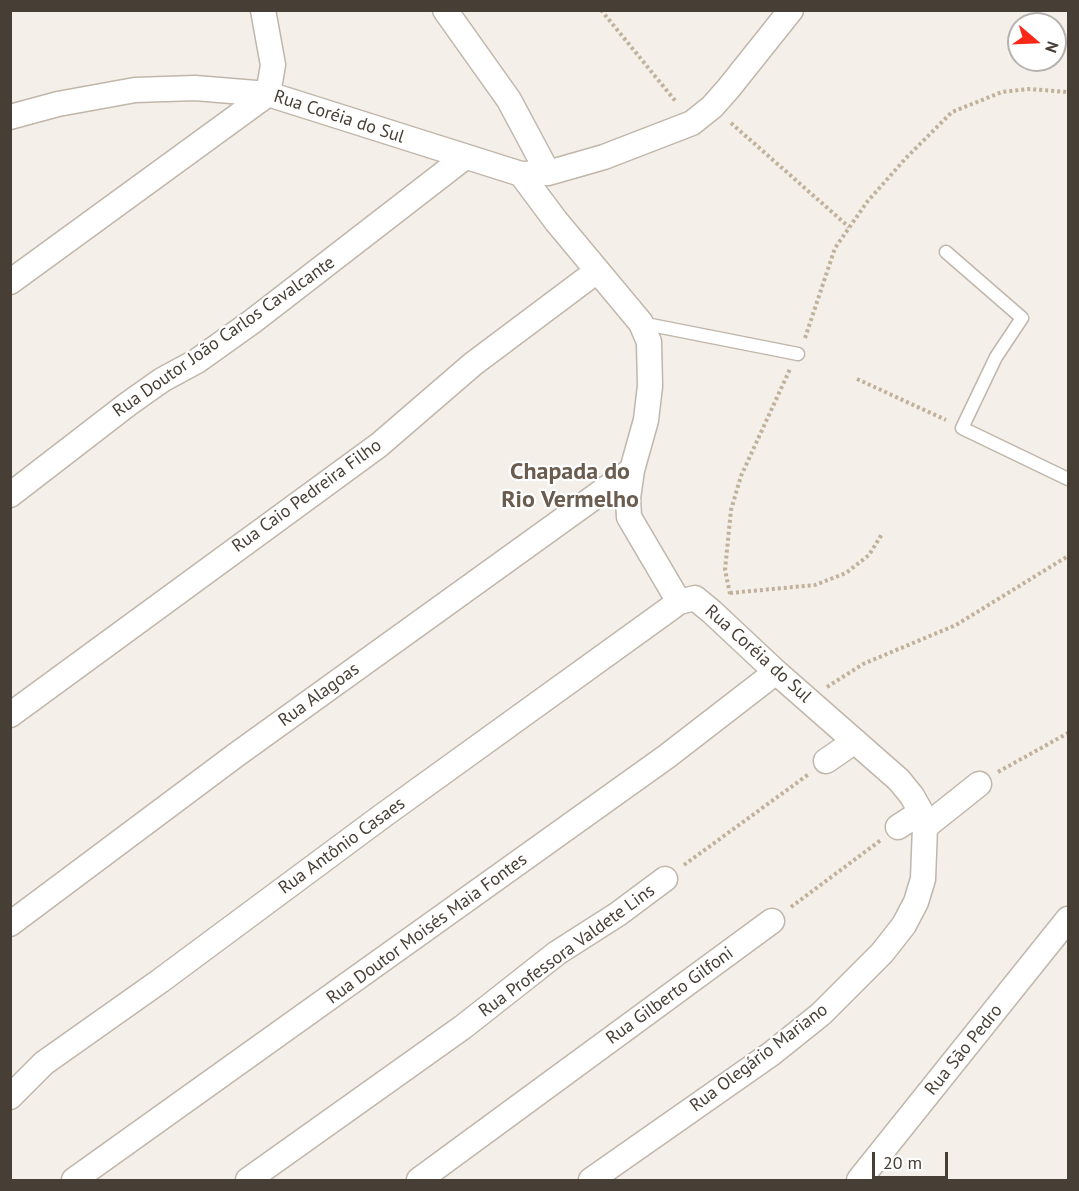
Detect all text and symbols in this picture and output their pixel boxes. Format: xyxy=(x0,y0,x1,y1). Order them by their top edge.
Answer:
north arrow xyxy=(1007,12,1067,72)
text: N xyxy=(1041,39,1063,55)
street label: Rua Coréia do Sul xyxy=(271,86,407,148)
street label: Rua Doutor João Carlos Cavalcante xyxy=(109,252,339,422)
street label: Rua Caio Pedreira Filho xyxy=(228,435,386,557)
district label: Chapada do Rio Vermelho xyxy=(501,458,639,514)
street label: Rua Coréia do Sul xyxy=(700,601,816,707)
street label: Rua Alagoas xyxy=(274,658,364,732)
street label: Rua Antônio Casaes xyxy=(275,793,409,899)
street label: Rua Doutor Moisés Maia Fontes xyxy=(323,849,531,1009)
street label: Rua Professora Valdete Lins xyxy=(475,880,659,1022)
street label: Rua Gilberto Gilfoni xyxy=(602,943,738,1049)
street label: Rua Olegário Mariano xyxy=(686,999,832,1117)
street label: Rua São Pedro xyxy=(921,1000,1007,1100)
scale bar xyxy=(875,1140,952,1178)
text: 20 m xyxy=(883,1151,922,1174)

